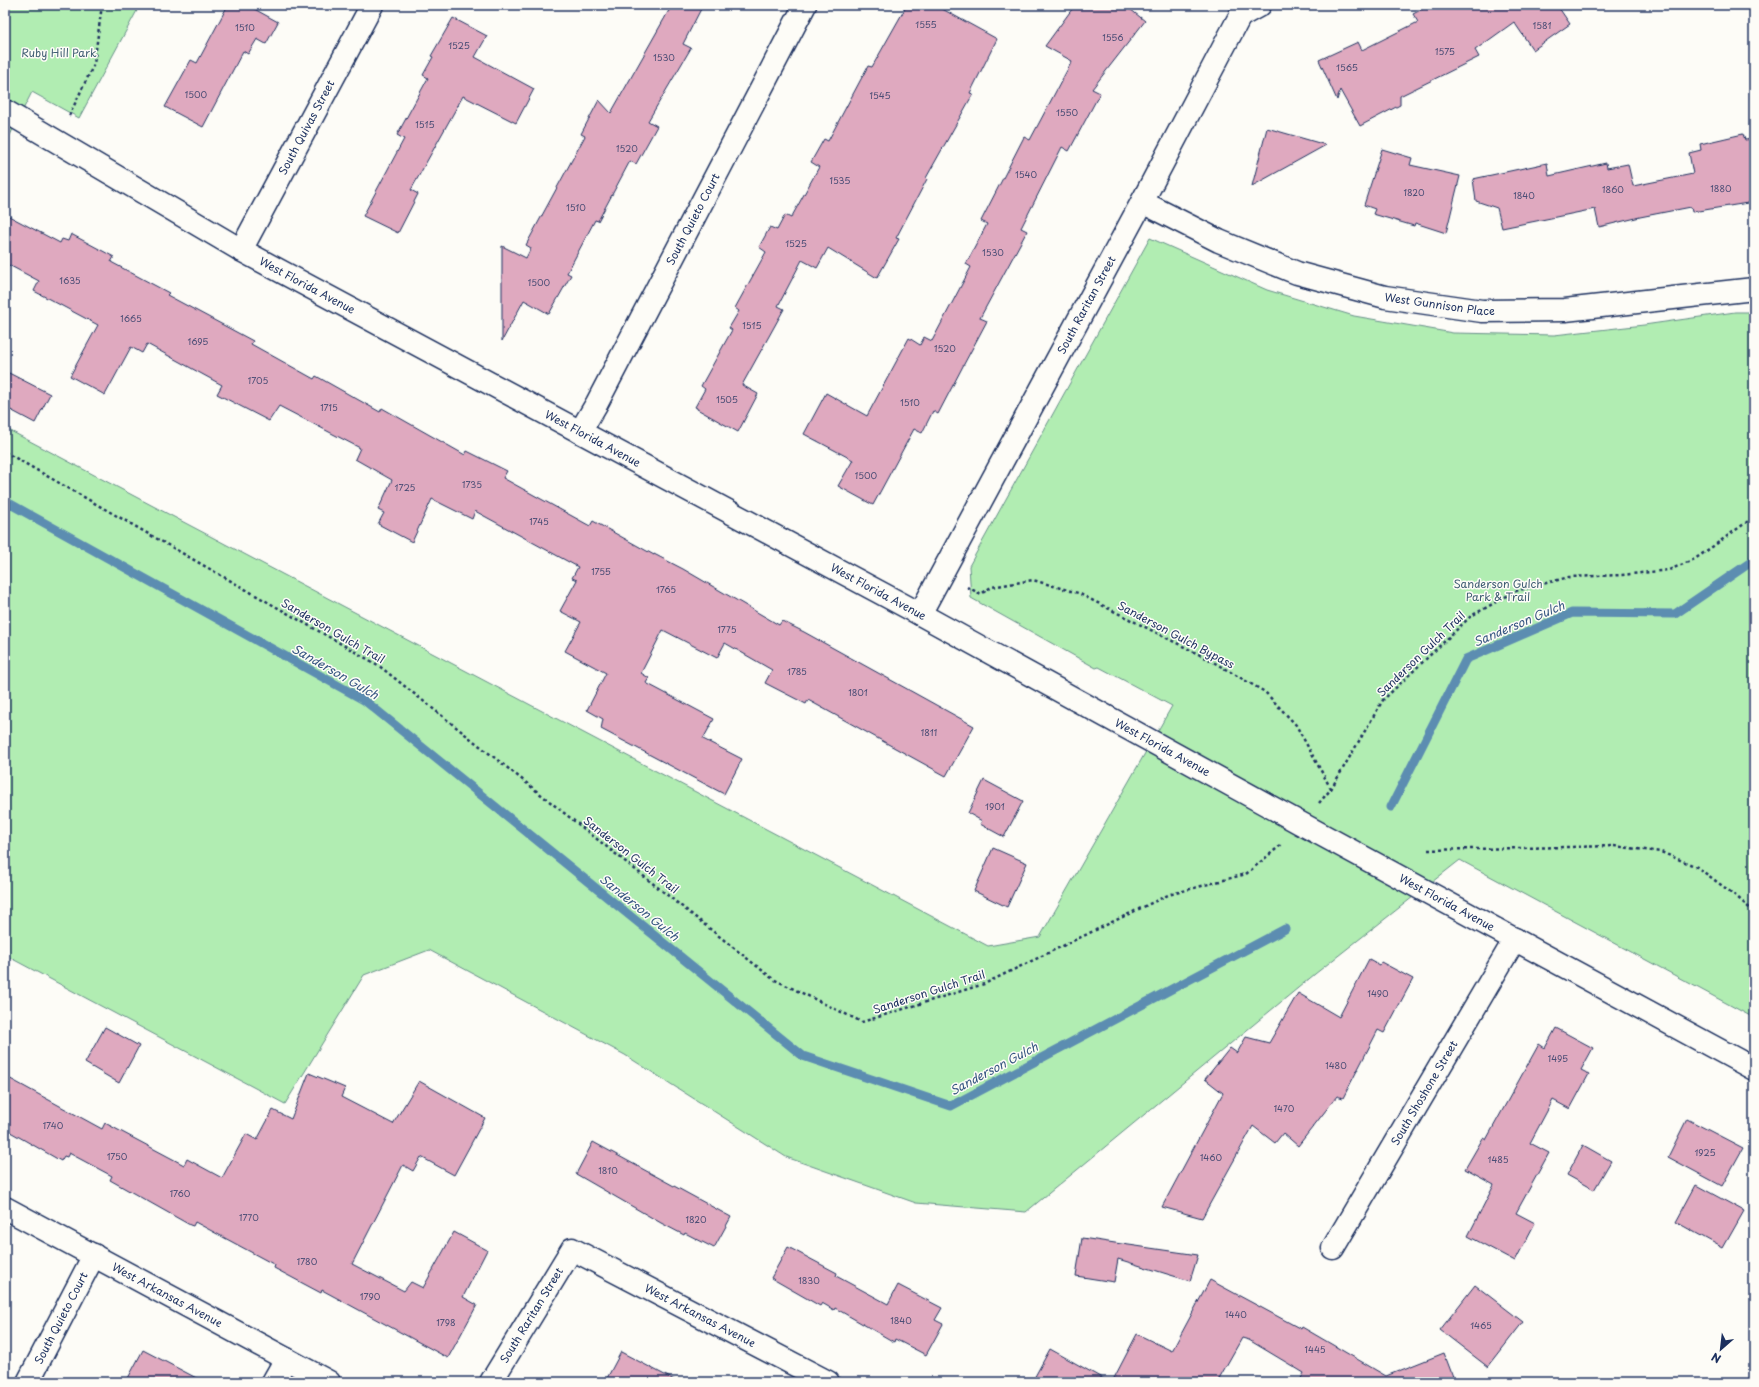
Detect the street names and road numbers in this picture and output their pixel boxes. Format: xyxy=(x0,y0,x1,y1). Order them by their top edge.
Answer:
street label: South Quivas Street xyxy=(274,76,339,178)
street label: South Quieto Court xyxy=(662,170,724,268)
street label: West Florida Avenue xyxy=(256,252,358,318)
street label: South Raritan Street xyxy=(1053,253,1119,357)
street label: West Gunnison Place xyxy=(1383,288,1495,319)
street label: West Florida Avenue xyxy=(542,405,644,471)
street label: West Florida Avenue xyxy=(828,559,930,624)
street label: Sanderson Gulch Trail xyxy=(278,594,388,667)
street label: Sanderson Gulch Bypass xyxy=(1115,597,1238,673)
street label: Sanderson Gulch Trail xyxy=(1373,607,1469,700)
street label: West Florida Avenue xyxy=(1112,714,1214,780)
street label: Sanderson Gulch Trail xyxy=(580,812,683,897)
street label: West Florida Avenue xyxy=(1396,869,1498,935)
street label: Sanderson Gulch Trail xyxy=(871,965,987,1018)
street label: South Shoshone Street xyxy=(1386,1037,1462,1148)
street label: West Arkansas Avenue xyxy=(109,1258,226,1331)
street label: South Raritan Street xyxy=(495,1264,567,1366)
street label: South Quieto Court xyxy=(30,1268,92,1367)
street label: West Arkansas Avenue xyxy=(642,1279,759,1351)

